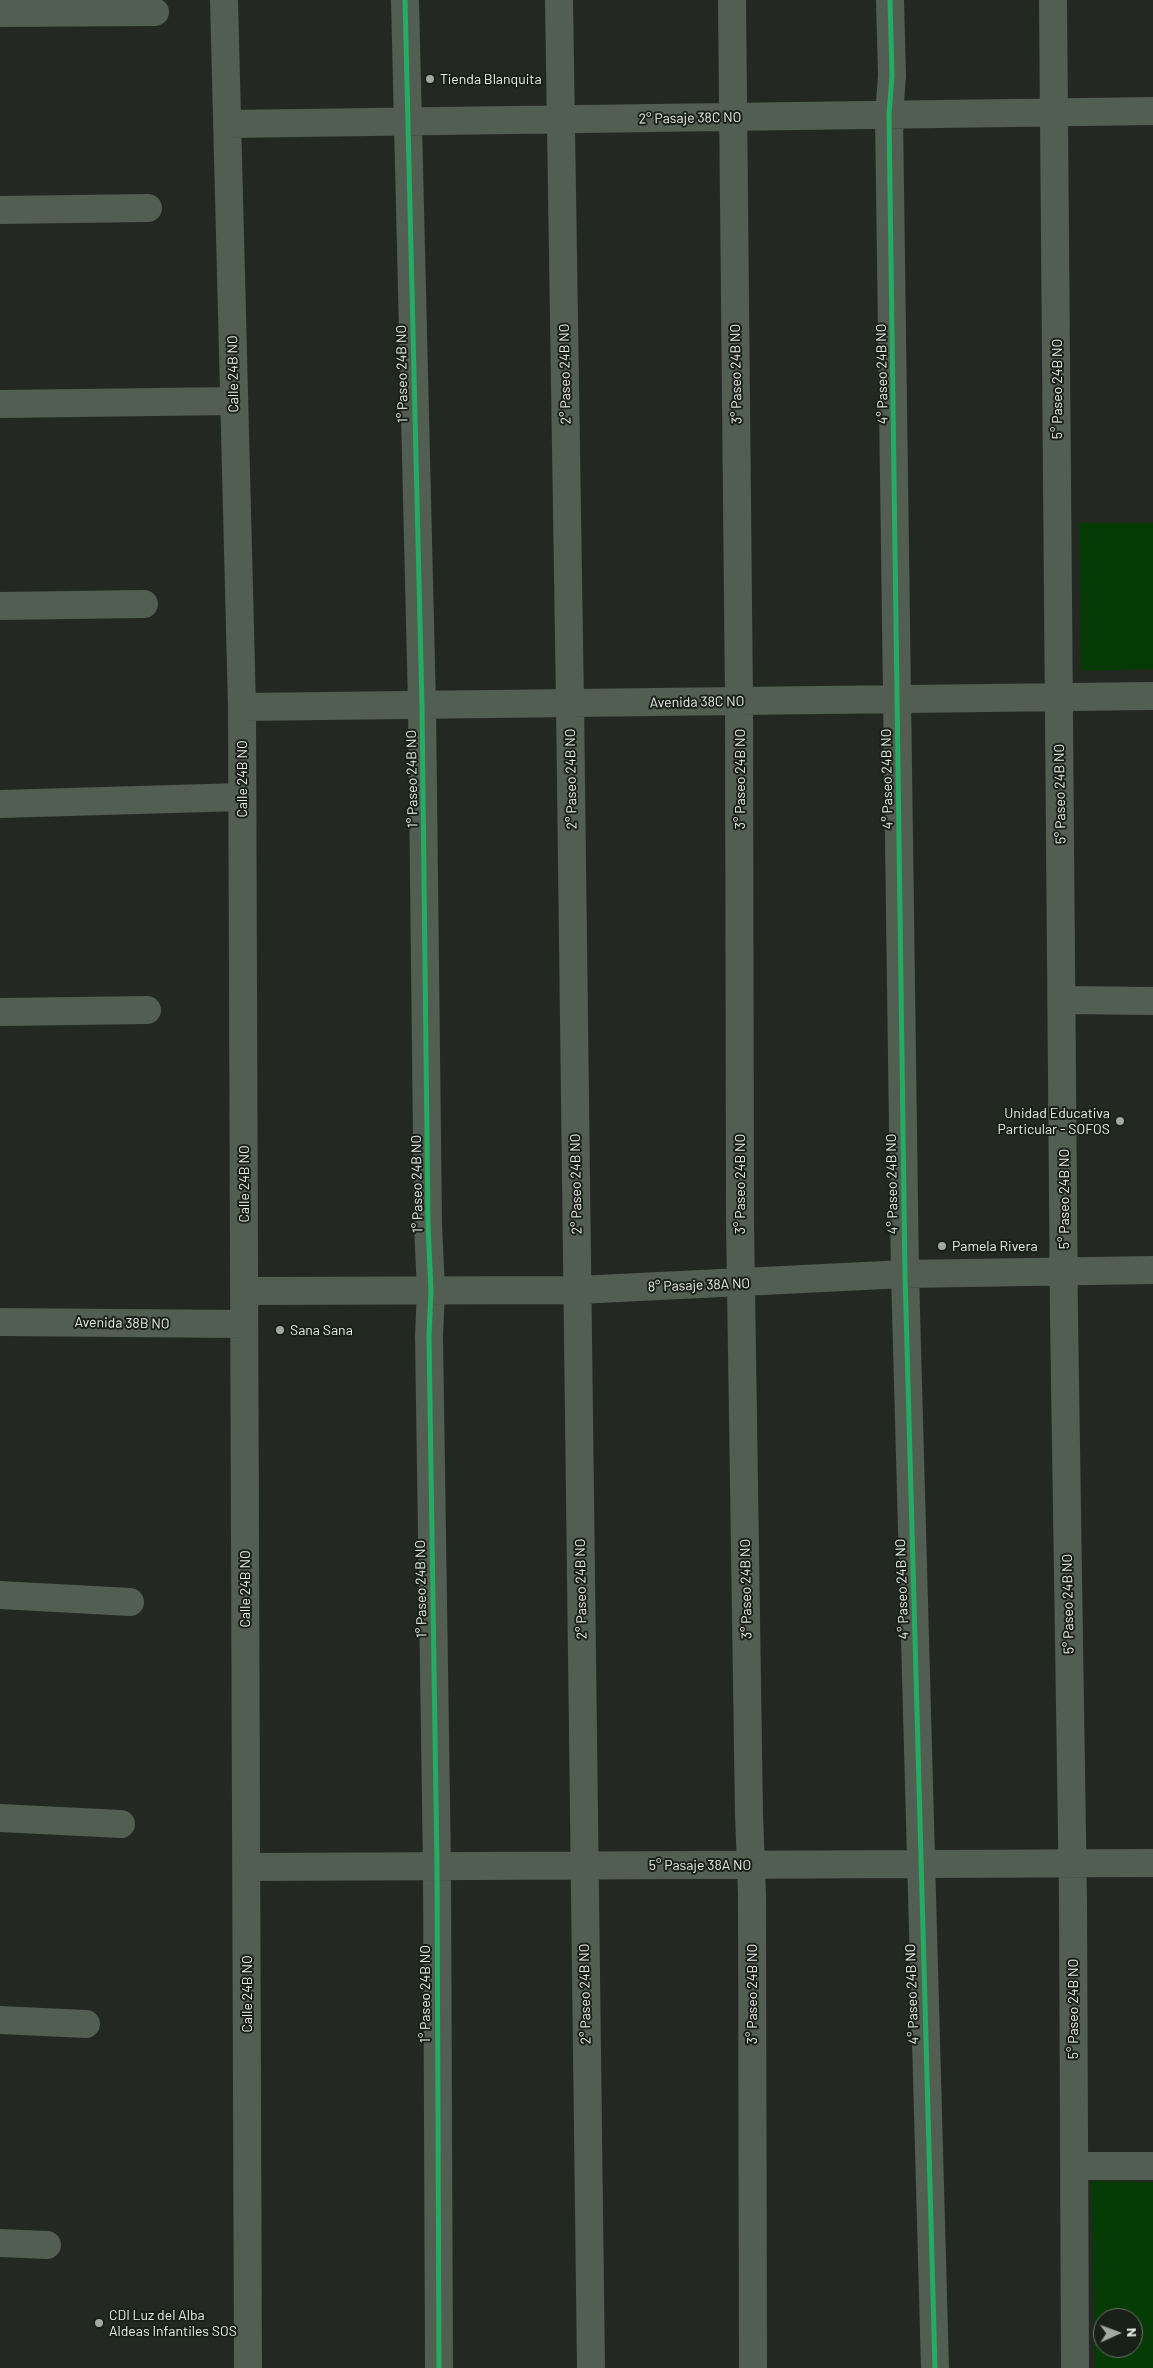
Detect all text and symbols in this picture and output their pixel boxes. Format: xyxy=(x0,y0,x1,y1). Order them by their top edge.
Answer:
place label: Tienda Blanquita xyxy=(440,71,542,87)
marker: Tienda Blanquita xyxy=(424,73,436,85)
street label: 2° Pasaje 38C NO xyxy=(639,109,741,127)
street label: 4° Paseo 24B NO xyxy=(873,323,891,425)
street label: 2° Paseo 24B NO xyxy=(556,324,574,424)
street label: 3° Paseo 24B NO xyxy=(727,324,745,424)
street label: 1° Paseo 24B NO xyxy=(393,325,411,423)
street label: Calle 24B NO xyxy=(224,335,242,413)
street label: 5° Paseo 24B NO xyxy=(1049,339,1065,439)
street label: Avenida 38C NO xyxy=(650,693,744,711)
street label: 4° Paseo 24B NO xyxy=(878,728,896,830)
street label: 2° Paseo 24B NO xyxy=(562,729,580,829)
street label: 3° Paseo 24B NO xyxy=(732,729,748,829)
street label: 1° Paseo 24B NO xyxy=(403,730,421,828)
street label: Calle 24B NO xyxy=(234,740,250,818)
street label: 5° Paseo 24B NO xyxy=(1051,744,1069,844)
place label: Unidad Educativa Particular - SOFOS xyxy=(998,1105,1110,1138)
marker: Unidad Educativa Particular - SOFOS xyxy=(1114,1115,1126,1127)
street label: 4° Paseo 24B NO xyxy=(883,1133,901,1235)
street label: 2° Paseo 24B NO xyxy=(567,1134,585,1234)
street label: 3° Paseo 24B NO xyxy=(732,1134,748,1234)
street label: 1° Paseo 24B NO xyxy=(408,1135,426,1233)
street label: Calle 24B NO xyxy=(236,1145,252,1223)
street label: 5° Paseo 24B NO xyxy=(1056,1149,1072,1249)
place label: Pamela Rivera xyxy=(952,1238,1038,1254)
marker: Pamela Rivera xyxy=(936,1240,948,1252)
street label: 8° Pasaje 38A NO xyxy=(648,1275,750,1295)
street label: Avenida 38B NO xyxy=(74,1314,170,1332)
place label: Sana Sana xyxy=(290,1322,353,1338)
marker: Sana Sana xyxy=(274,1324,286,1336)
street label: 4° Paseo 24B NO xyxy=(892,1538,912,1640)
street label: 2° Paseo 24B NO xyxy=(572,1539,590,1639)
street label: 3° Paseo 24B NO xyxy=(737,1539,755,1639)
street label: 1° Paseo 24B NO xyxy=(412,1540,430,1638)
street label: Calle 24B NO xyxy=(237,1550,253,1628)
street label: 5° Paseo 24B NO xyxy=(1059,1554,1077,1654)
street label: 5° Pasaje 38A NO xyxy=(649,1857,751,1873)
street label: 4° Paseo 24B NO xyxy=(902,1943,922,2045)
street label: 2° Paseo 24B NO xyxy=(576,1944,594,2044)
street label: 3° Paseo 24B NO xyxy=(744,1944,760,2044)
street label: 1° Paseo 24B NO xyxy=(417,1945,433,2043)
street label: Calle 24B NO xyxy=(239,1955,255,2033)
street label: 5° Paseo 24B NO xyxy=(1065,1959,1081,2059)
place label: CDI Luz del Alba Aldeas Infantiles SOS xyxy=(109,2307,237,2340)
north arrow xyxy=(1093,2308,1143,2358)
marker: CDI Luz del Alba Aldeas Infantiles SOS xyxy=(93,2317,105,2329)
text: N xyxy=(1124,2328,1141,2337)

